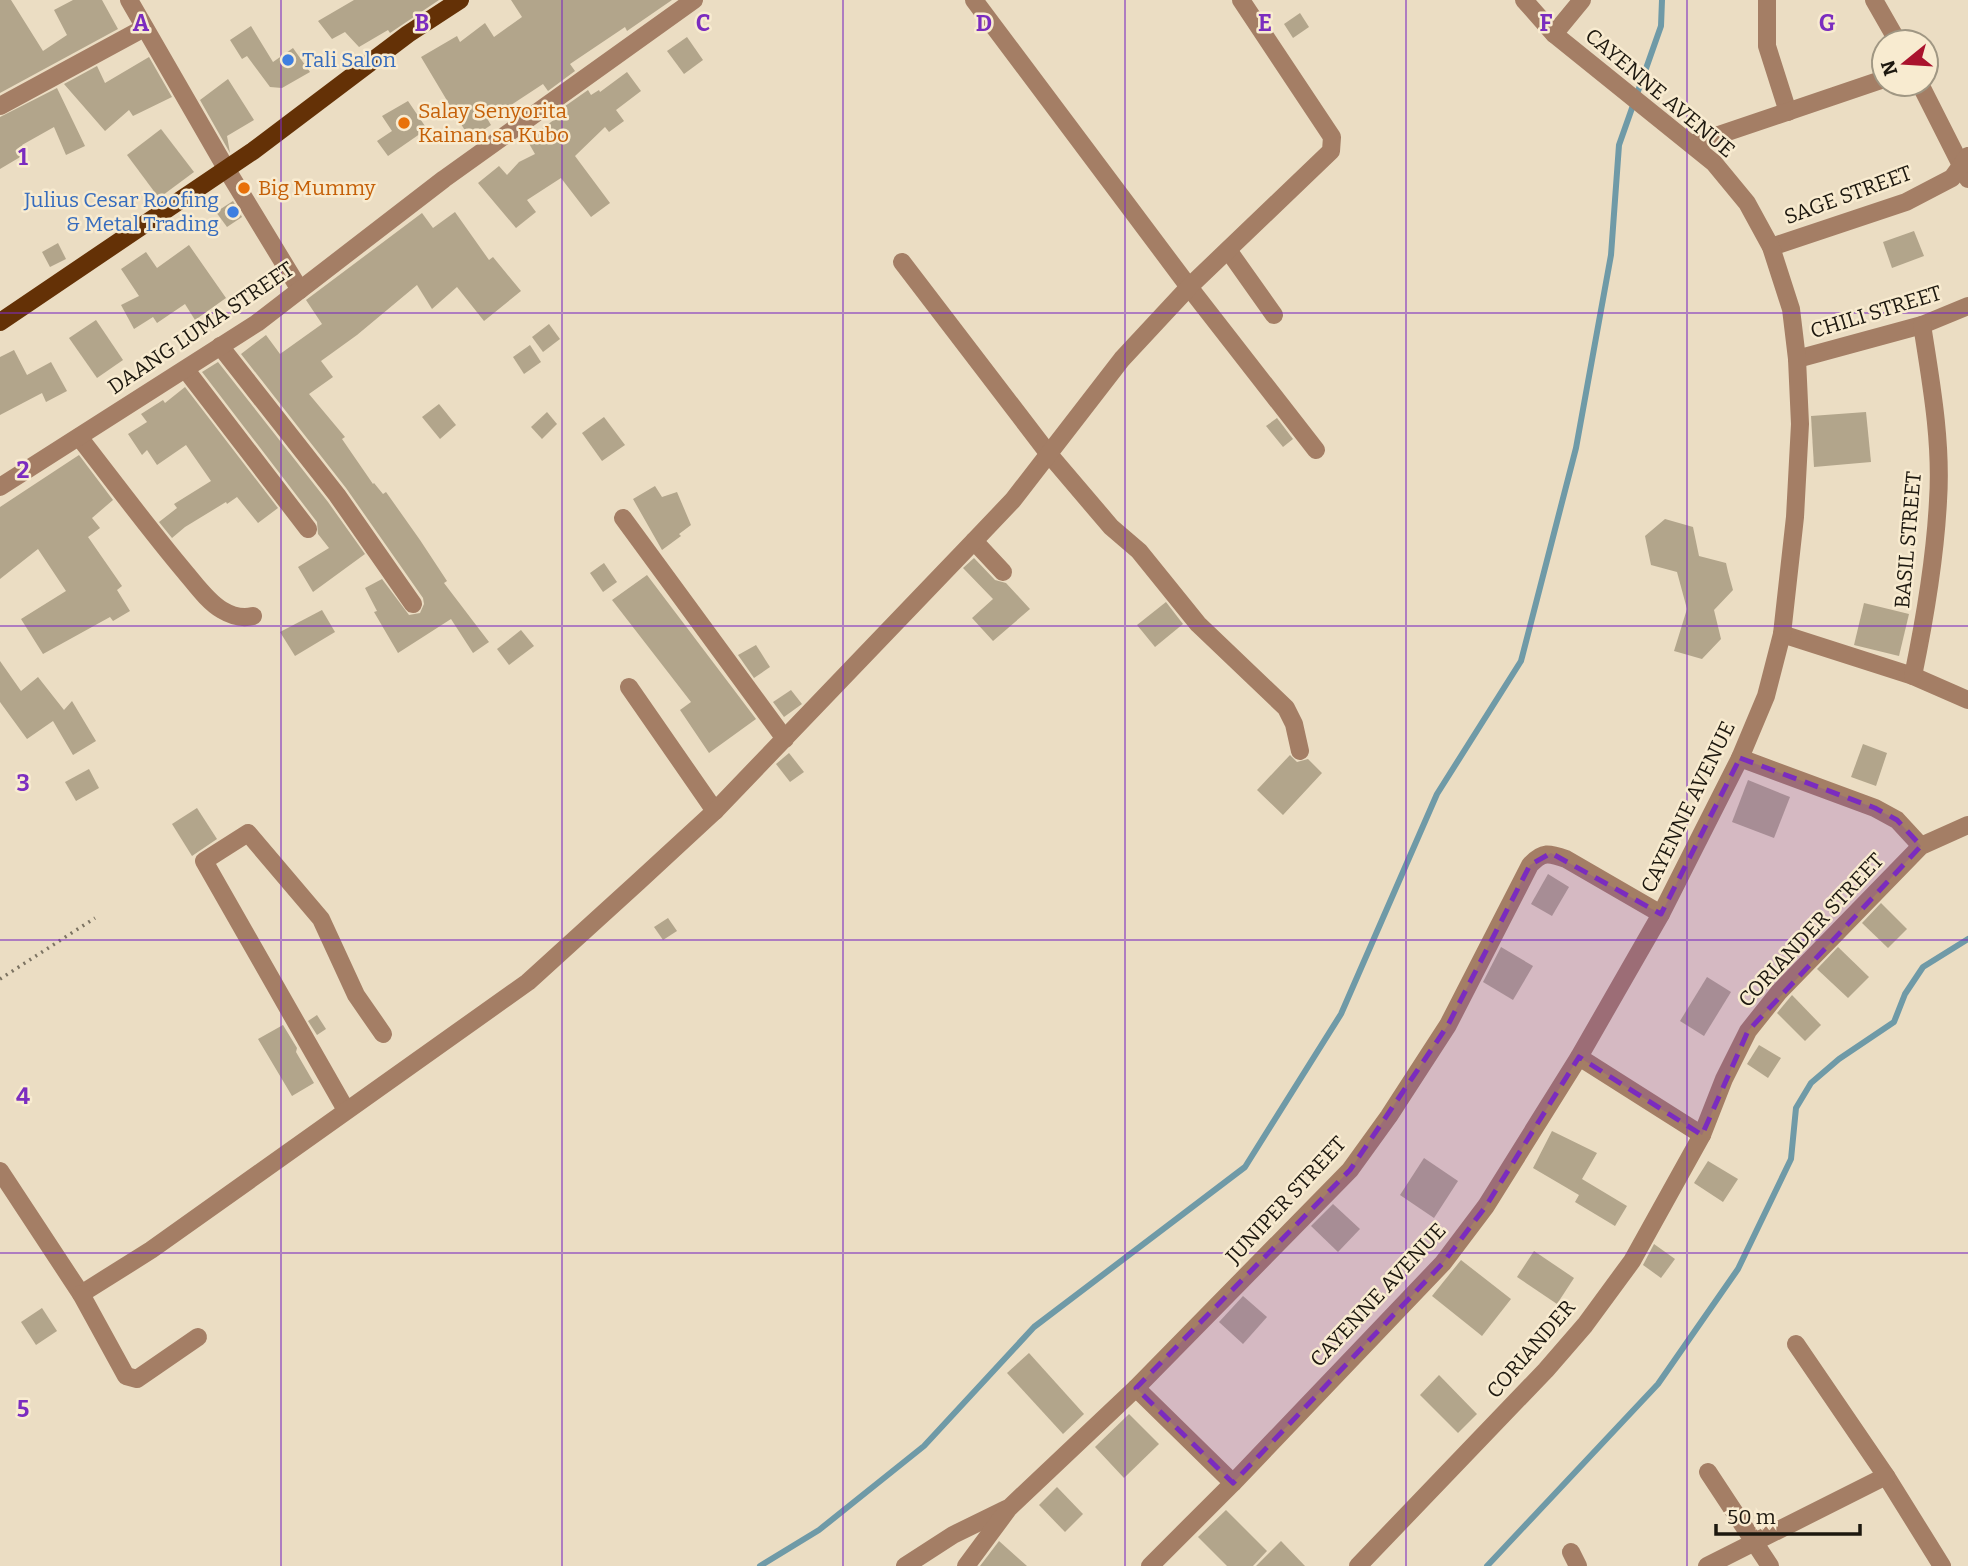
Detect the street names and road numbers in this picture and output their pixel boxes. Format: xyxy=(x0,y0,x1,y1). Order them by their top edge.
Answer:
street label: CAYENNE AVENUE xyxy=(1580,23,1740,163)
street label: SAGE STREET xyxy=(1781,160,1915,230)
street label: DAANG LUMA STREET xyxy=(103,256,299,400)
street label: CHILI STREET xyxy=(1807,280,1945,344)
street label: BASIL STREET xyxy=(1889,470,1927,610)
street label: CAYENNE AVENUE xyxy=(1635,717,1741,897)
street label: CORIANDER STREET xyxy=(1733,848,1889,1012)
street label: JUNIPER STREET xyxy=(1220,1131,1352,1270)
street label: CAYENNE AVENUE xyxy=(1305,1218,1451,1372)
street label: CORIANDER xyxy=(1481,1294,1581,1404)

